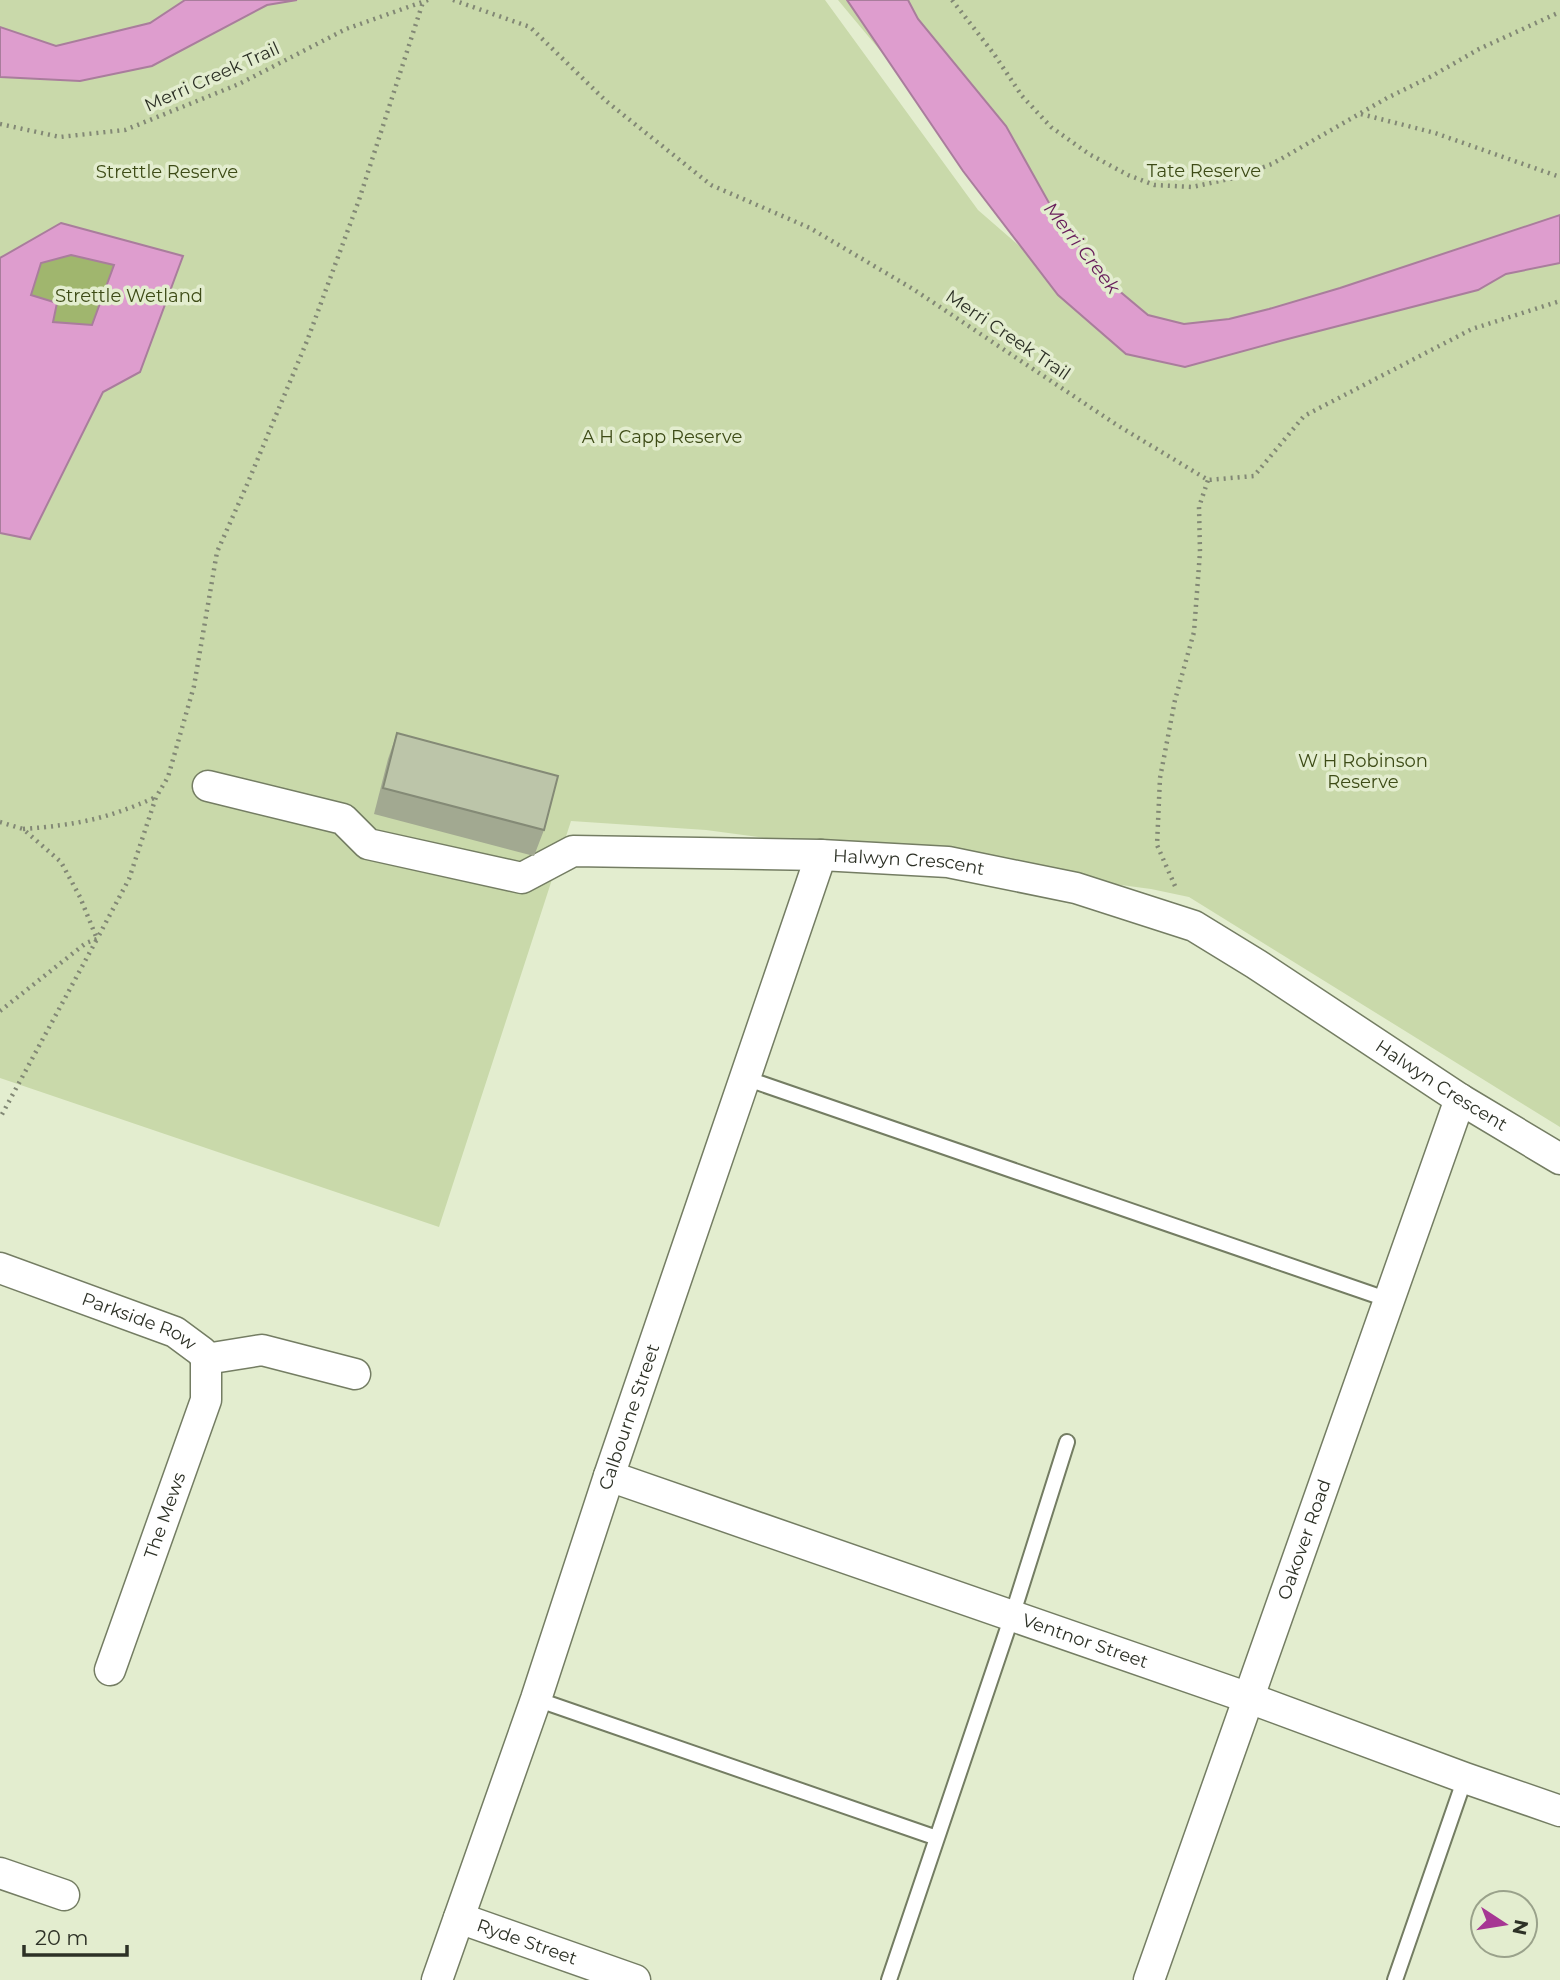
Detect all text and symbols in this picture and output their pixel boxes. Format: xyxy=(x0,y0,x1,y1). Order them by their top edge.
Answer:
street label: Merri Creek Trail xyxy=(141,37,283,117)
park label: Tate Reserve xyxy=(1147,160,1261,182)
park label: Strettle Reserve xyxy=(96,161,238,183)
water label: Merri Creek xyxy=(1039,198,1125,299)
park label: Strettle Wetland xyxy=(55,285,203,307)
street label: Merri Creek Trail xyxy=(941,285,1075,385)
park label: A H Capp Reserve xyxy=(582,426,742,448)
park label: W H Robinson Reserve xyxy=(1298,750,1428,793)
street label: Halwyn Crescent xyxy=(832,845,987,880)
street label: Halwyn Crescent xyxy=(1371,1035,1511,1136)
street label: Parkside Row xyxy=(79,1288,201,1355)
street label: Calbourne Street xyxy=(594,1341,664,1493)
street label: The Mews xyxy=(139,1469,191,1562)
street label: Oakover Road xyxy=(1273,1476,1336,1603)
street label: Ventnor Street xyxy=(1019,1609,1151,1673)
north arrow xyxy=(1469,1889,1539,1959)
scale bar xyxy=(24,1913,128,1957)
street label: Ryde Street xyxy=(474,1914,580,1970)
text: N xyxy=(1507,1918,1533,1937)
text: 20 m xyxy=(35,1925,89,1950)

